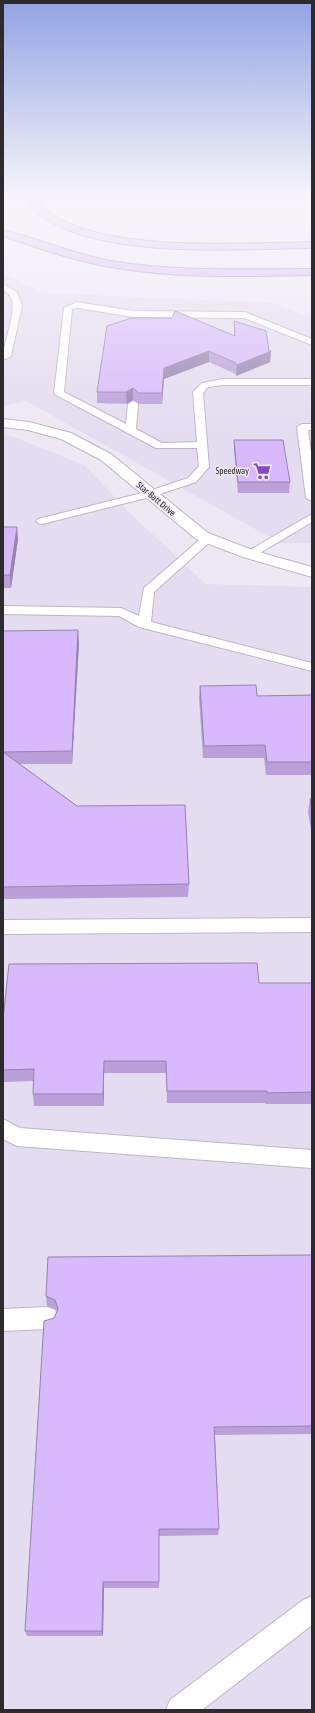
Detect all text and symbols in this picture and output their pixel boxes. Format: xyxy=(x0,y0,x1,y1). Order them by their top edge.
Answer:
supermarket icon: Speedway xyxy=(252,461,272,481)
place label: Speedway xyxy=(215,466,249,476)
street label: Star-Batt Drive xyxy=(134,480,178,518)

